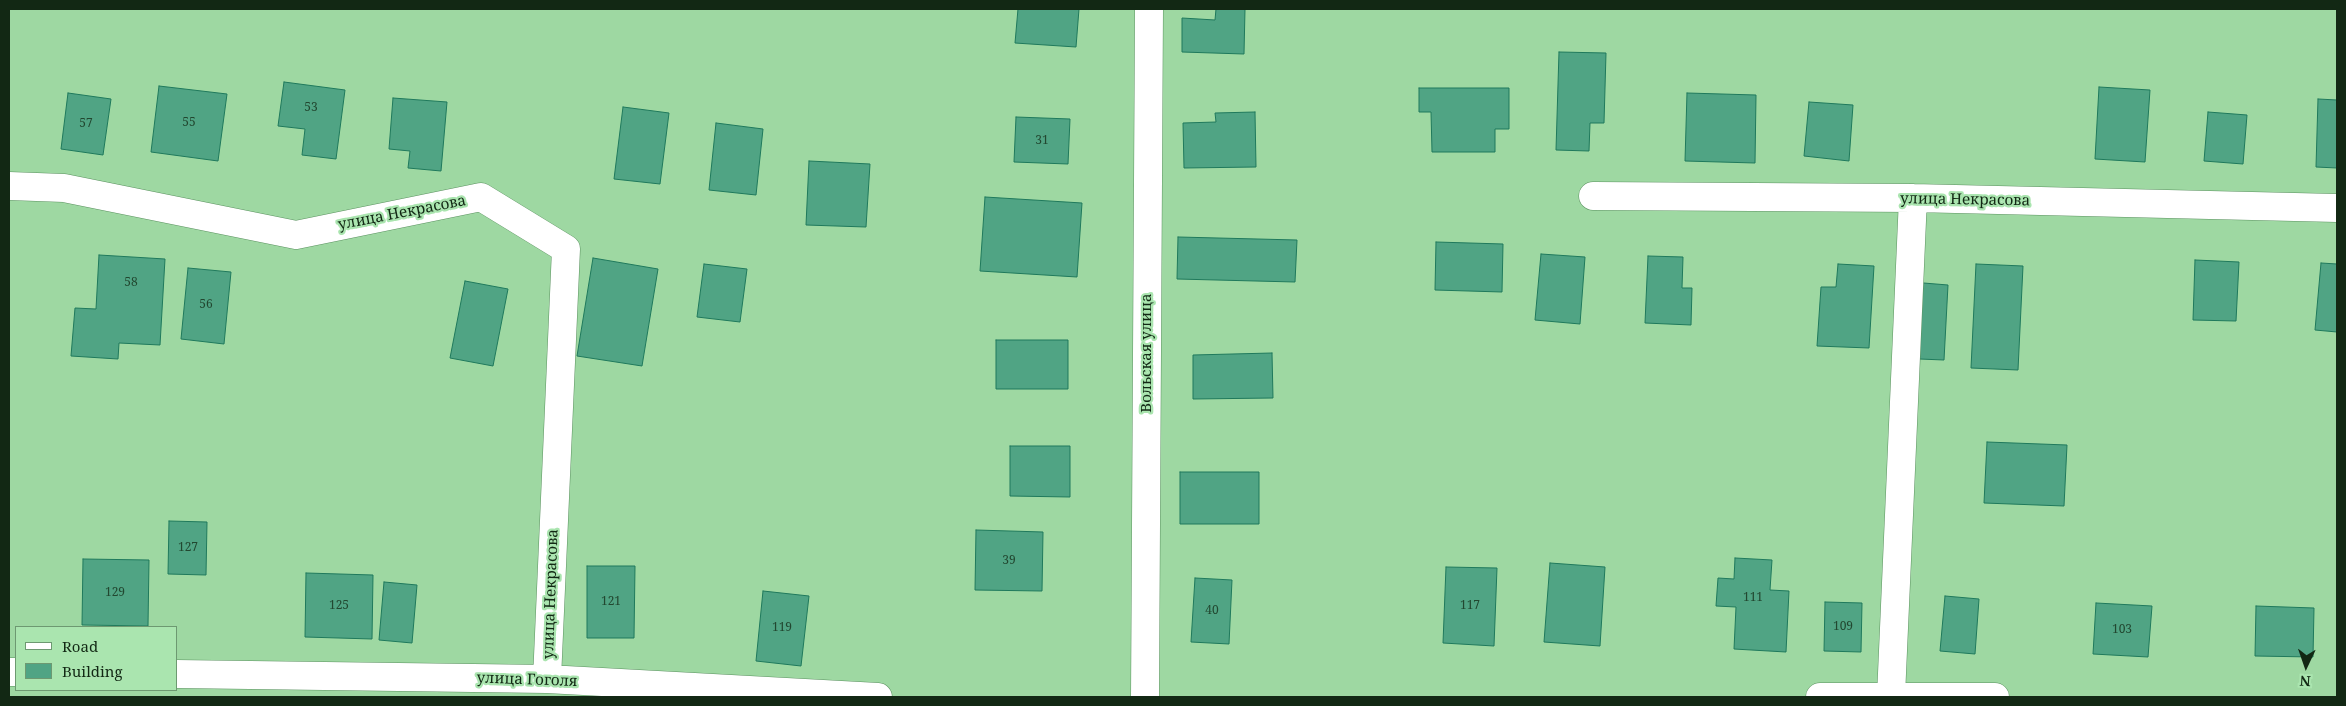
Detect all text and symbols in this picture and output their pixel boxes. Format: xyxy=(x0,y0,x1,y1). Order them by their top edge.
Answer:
house number: 53 xyxy=(304,101,318,115)
house number: 55 xyxy=(182,116,196,130)
house number: 57 xyxy=(79,117,93,131)
house number: 31 xyxy=(1035,134,1049,148)
street label: улица Некрасова xyxy=(1900,190,2030,210)
street label: улица Некрасова xyxy=(336,192,468,234)
house number: 58 xyxy=(124,276,138,290)
street label: Вольская улица xyxy=(1138,293,1156,413)
house number: 56 xyxy=(199,298,213,312)
street label: улица Некрасова xyxy=(540,529,562,659)
house number: 127 xyxy=(178,541,198,555)
house number: 39 xyxy=(1002,554,1016,568)
house number: 129 xyxy=(105,586,125,600)
house number: 111 xyxy=(1743,591,1763,605)
house number: 121 xyxy=(601,595,621,609)
house number: 125 xyxy=(329,599,349,613)
house number: 117 xyxy=(1460,599,1480,613)
house number: 40 xyxy=(1205,604,1219,618)
house number: 109 xyxy=(1833,620,1853,634)
house number: 119 xyxy=(772,621,792,635)
house number: 103 xyxy=(2112,623,2132,637)
legend xyxy=(15,626,178,691)
text: Road xyxy=(62,636,98,656)
north arrow xyxy=(2281,641,2331,691)
text: Building xyxy=(62,661,123,681)
street label: улица Гоголя xyxy=(476,669,578,691)
text: N xyxy=(2299,672,2311,691)

